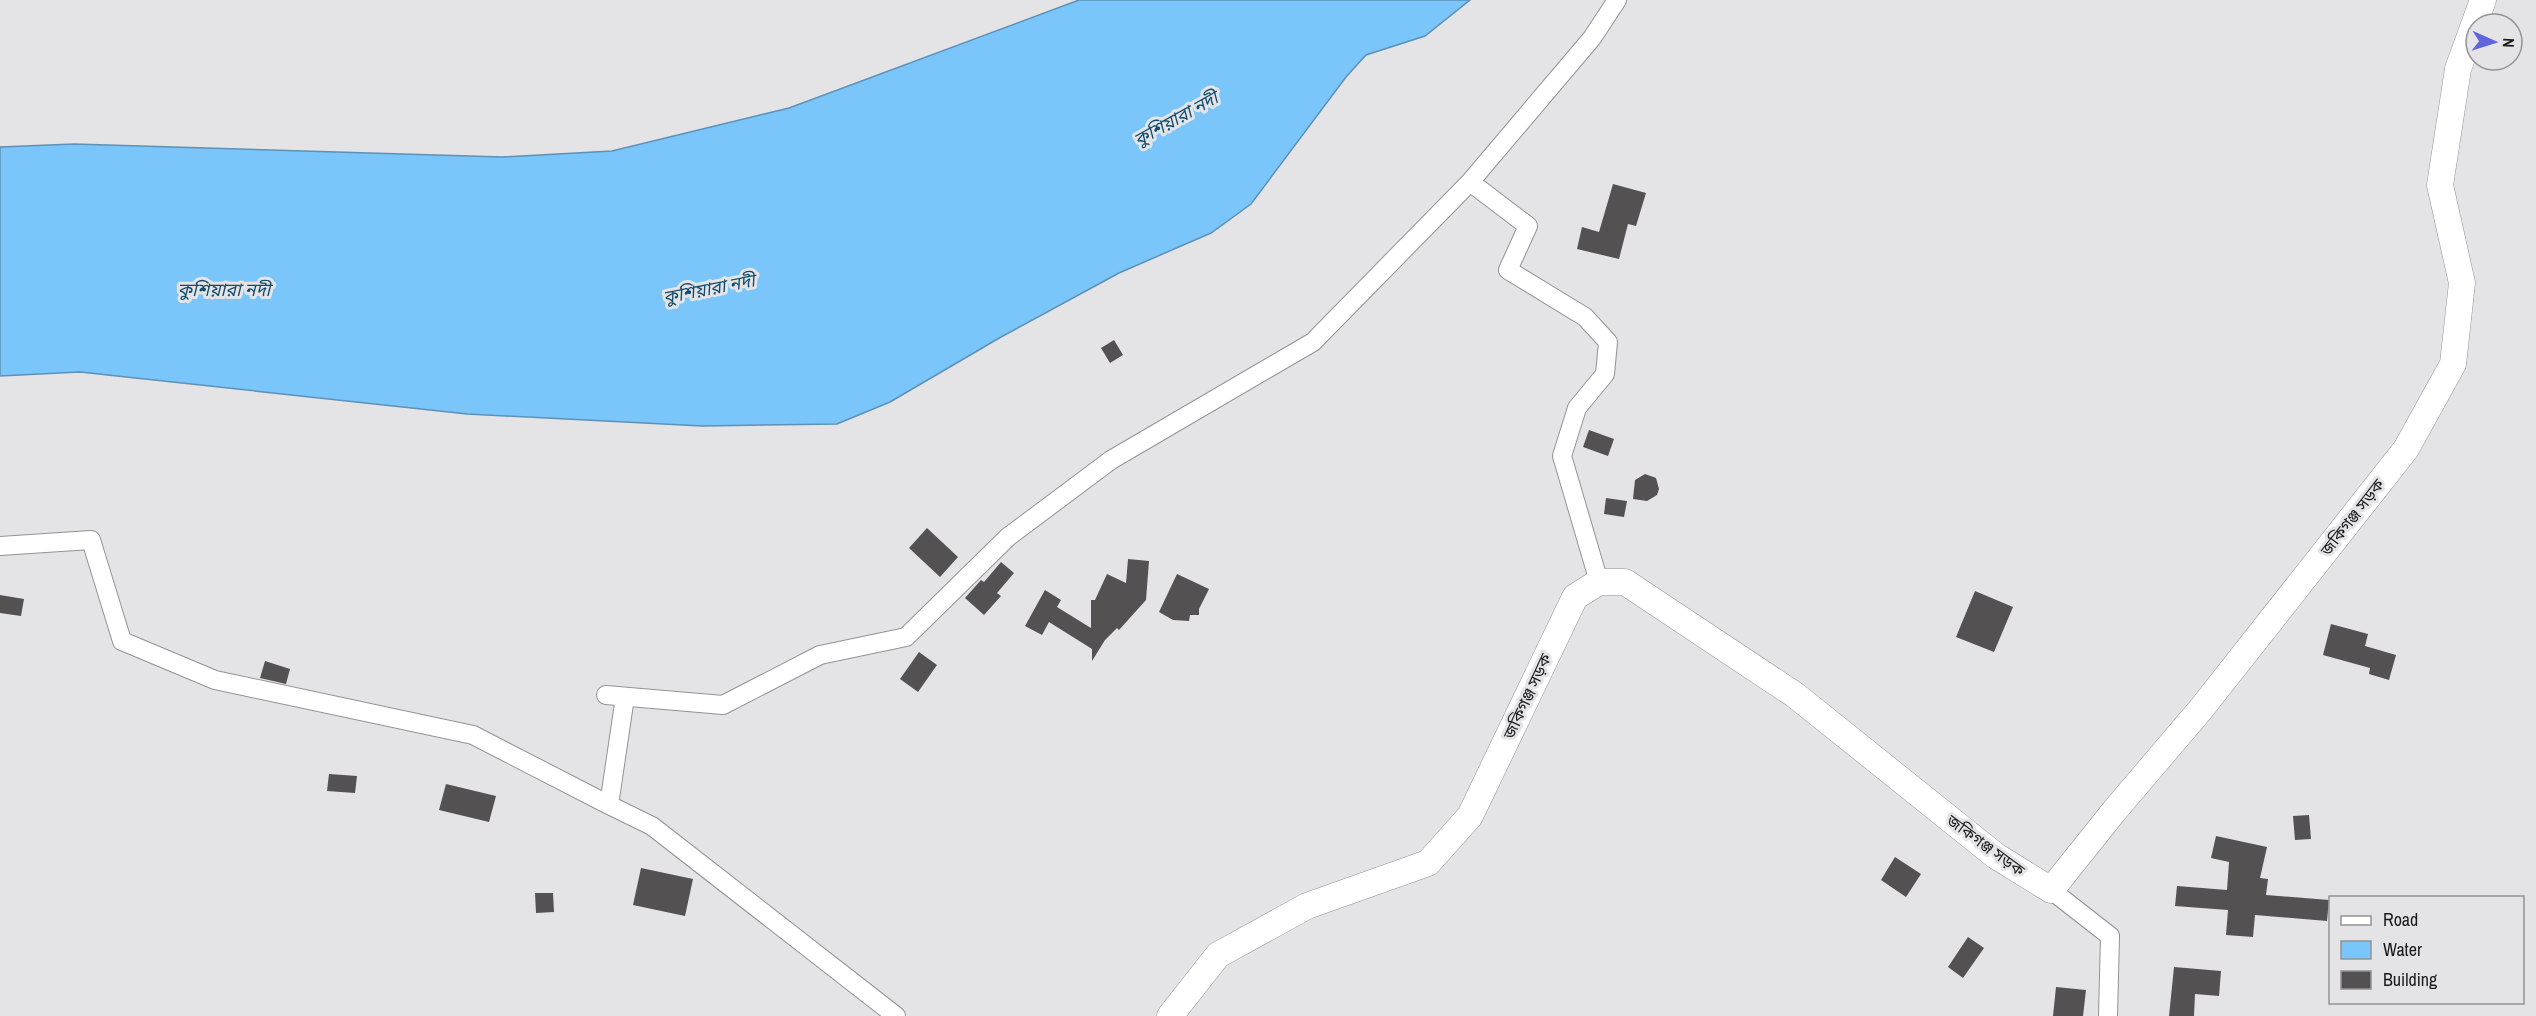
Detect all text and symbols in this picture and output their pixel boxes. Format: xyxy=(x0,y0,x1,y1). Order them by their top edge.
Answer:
north arrow xyxy=(2464,12,2524,72)
text: N xyxy=(2498,37,2520,48)
water label: কুশিয়ারা নদী xyxy=(1129,84,1225,152)
water label: কুশিয়ারা নদী xyxy=(661,267,760,310)
water label: কুশিয়ারা নদী xyxy=(178,277,274,302)
street label: জকিগঞ্জ সড়ক xyxy=(2315,473,2389,561)
street label: জকিগঞ্জ সড়ক xyxy=(1497,649,1557,743)
street label: জকিগঞ্জ সড়ক xyxy=(1942,809,2030,881)
legend xyxy=(2329,896,2524,1004)
text: Road xyxy=(2383,907,2418,932)
text: Water xyxy=(2383,937,2422,962)
text: Building xyxy=(2383,967,2438,992)

